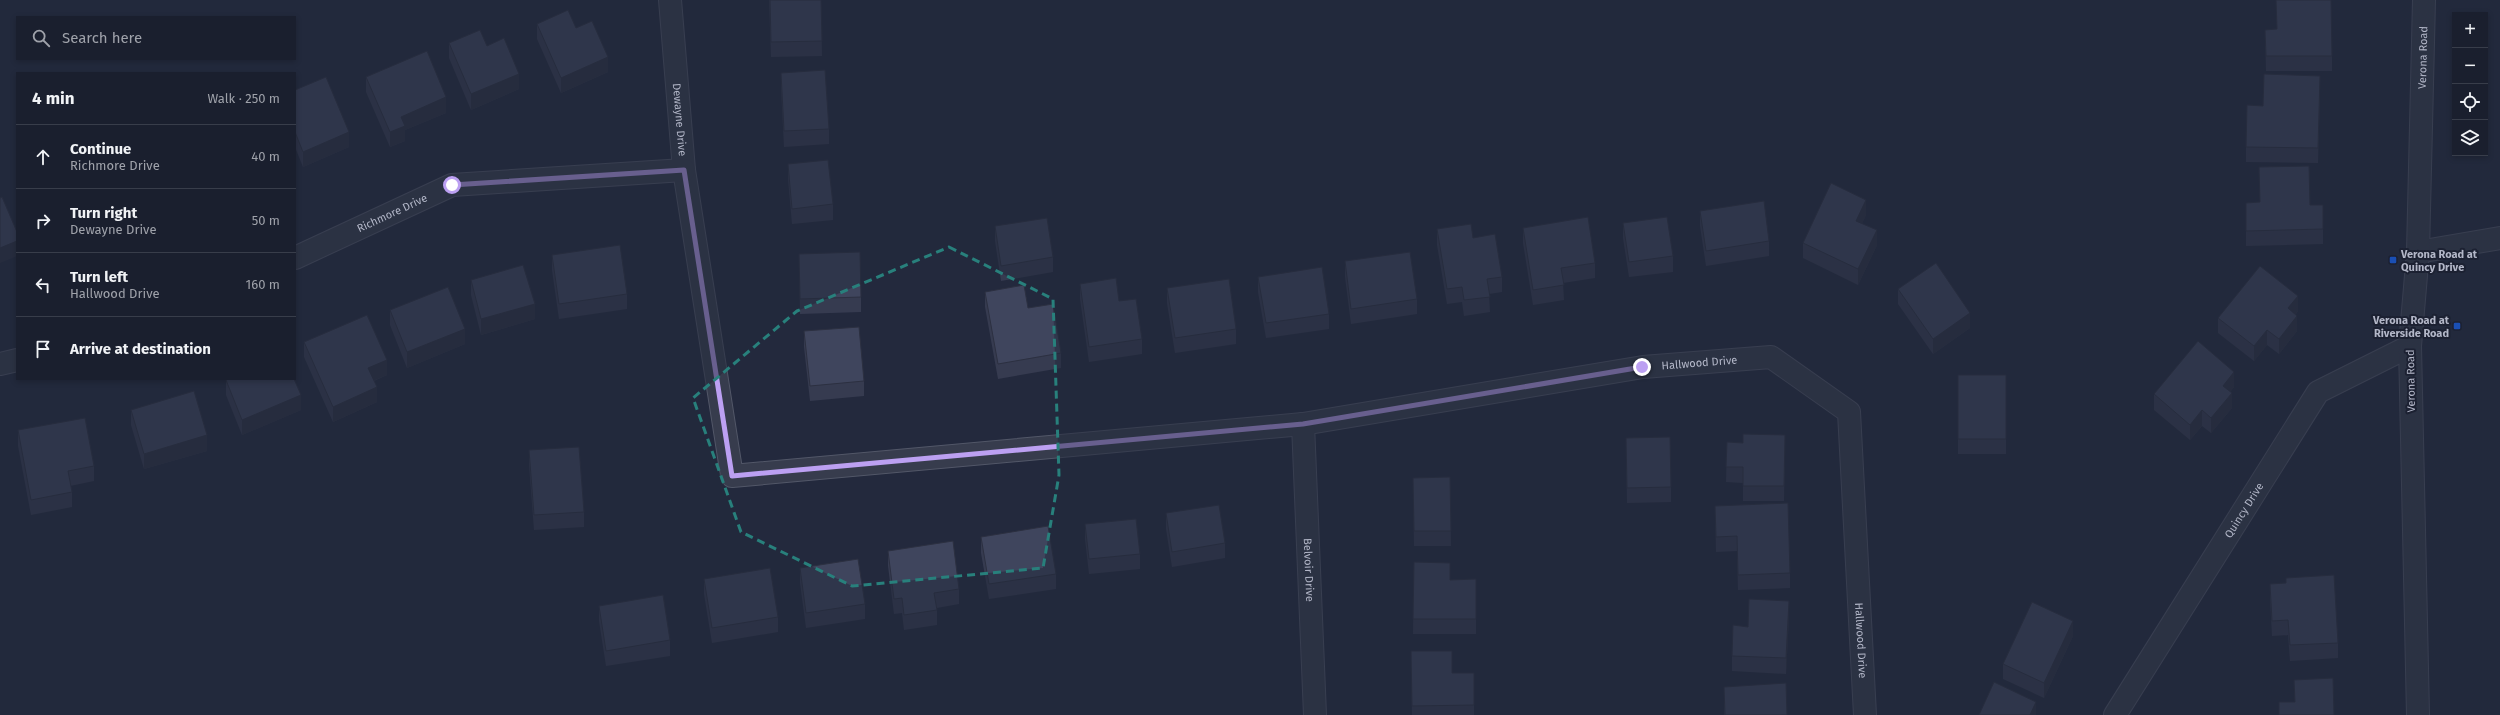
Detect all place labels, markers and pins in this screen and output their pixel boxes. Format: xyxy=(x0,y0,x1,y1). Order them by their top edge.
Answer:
place label: Verona Road at Quincy Drive xyxy=(2400,248,2478,274)
marker: Verona Road at Quincy Drive xyxy=(2388,255,2398,265)
place label: Verona Road at Riverside Road xyxy=(2372,314,2450,340)
marker: Verona Road at Riverside Road xyxy=(2452,321,2462,331)

